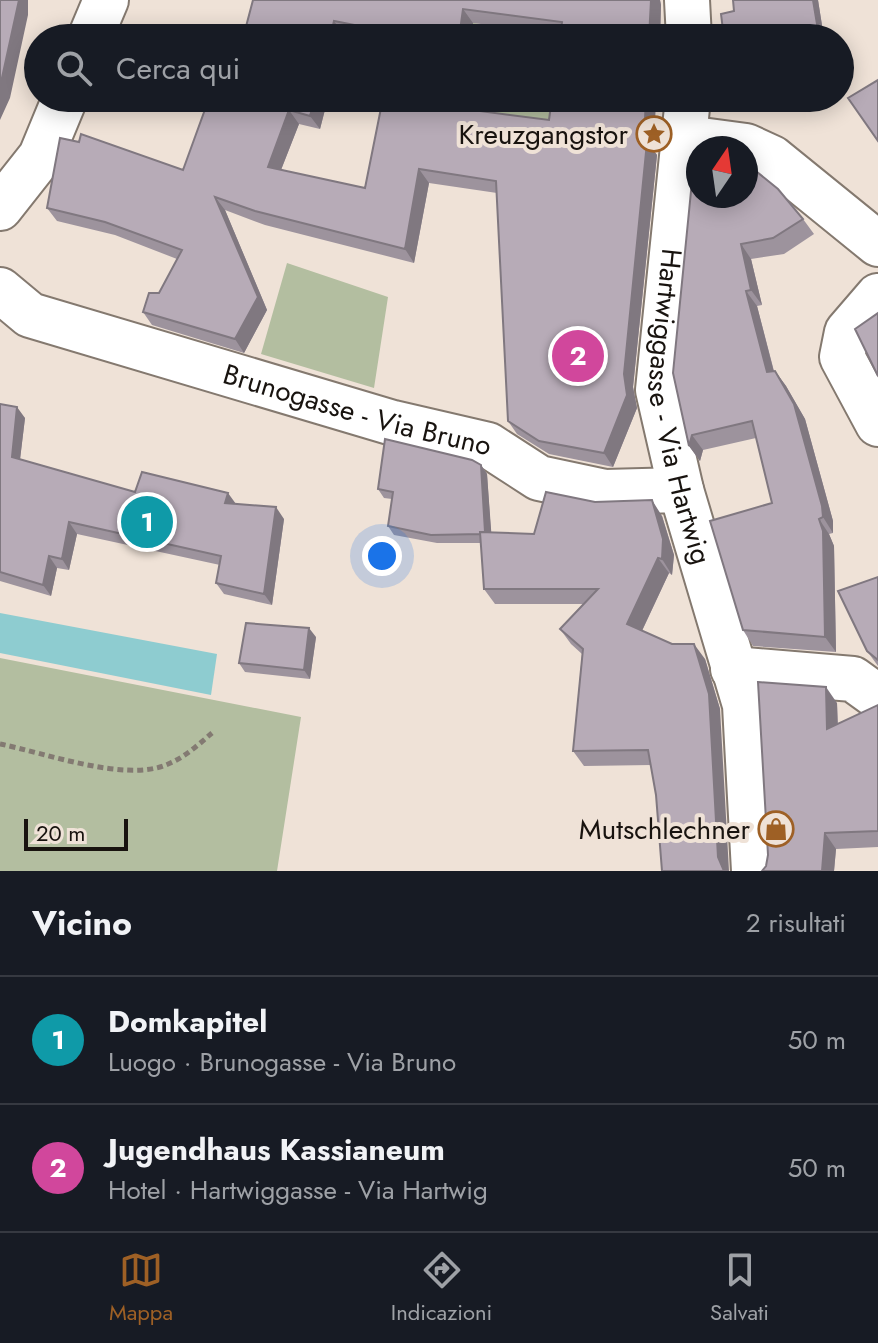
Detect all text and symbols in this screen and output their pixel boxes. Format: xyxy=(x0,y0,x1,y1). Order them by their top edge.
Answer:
search box xyxy=(24,24,854,112)
icon: search xyxy=(52,46,96,90)
text: Cerca qui xyxy=(116,47,240,90)
place label: Kreuzgangstor xyxy=(458,114,628,155)
place icon: Kreuzgangstor xyxy=(635,115,673,153)
north arrow xyxy=(686,136,758,208)
street label: Hartwiggasse - Via Hartwig xyxy=(637,247,722,569)
pin: 2 xyxy=(552,326,604,386)
street label: Brunogasse - Via Bruno xyxy=(218,353,496,466)
pin: 1 xyxy=(121,492,173,552)
your location xyxy=(362,536,402,576)
place label: Mutschlechner xyxy=(579,809,750,850)
shop icon: Mutschlechner xyxy=(757,810,795,848)
scale bar xyxy=(24,815,128,851)
text: 20 m xyxy=(36,817,85,849)
text: Vicino xyxy=(32,899,132,948)
text: 2 risultati xyxy=(746,904,846,942)
text: Domkapitel xyxy=(108,1000,267,1043)
text: 1 xyxy=(51,1021,65,1059)
text: 50 m xyxy=(788,1021,846,1059)
text: Luogo · Brunogasse - Via Bruno xyxy=(108,1043,456,1081)
text: Jugendhaus Kassianeum xyxy=(108,1128,445,1171)
text: 2 xyxy=(49,1149,67,1187)
text: 50 m xyxy=(788,1149,846,1187)
text: Hotel · Hartwiggasse - Via Hartwig xyxy=(108,1171,488,1209)
tab: Mappa xyxy=(109,1248,173,1328)
tab: Indicazioni xyxy=(391,1248,492,1328)
tab: Salvati xyxy=(710,1248,769,1328)

